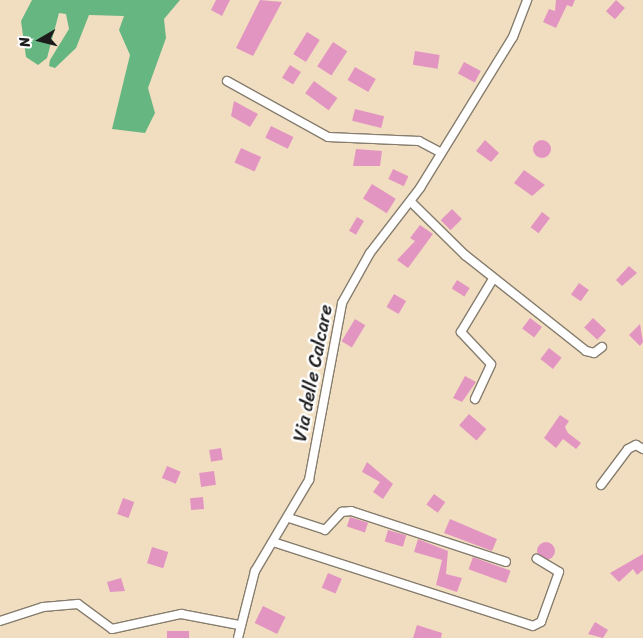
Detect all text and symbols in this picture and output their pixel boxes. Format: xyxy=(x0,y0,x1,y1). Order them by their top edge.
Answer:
north arrow xyxy=(15,15,65,65)
text: N xyxy=(12,36,38,49)
street label: Via delle Calcare xyxy=(289,303,337,443)

